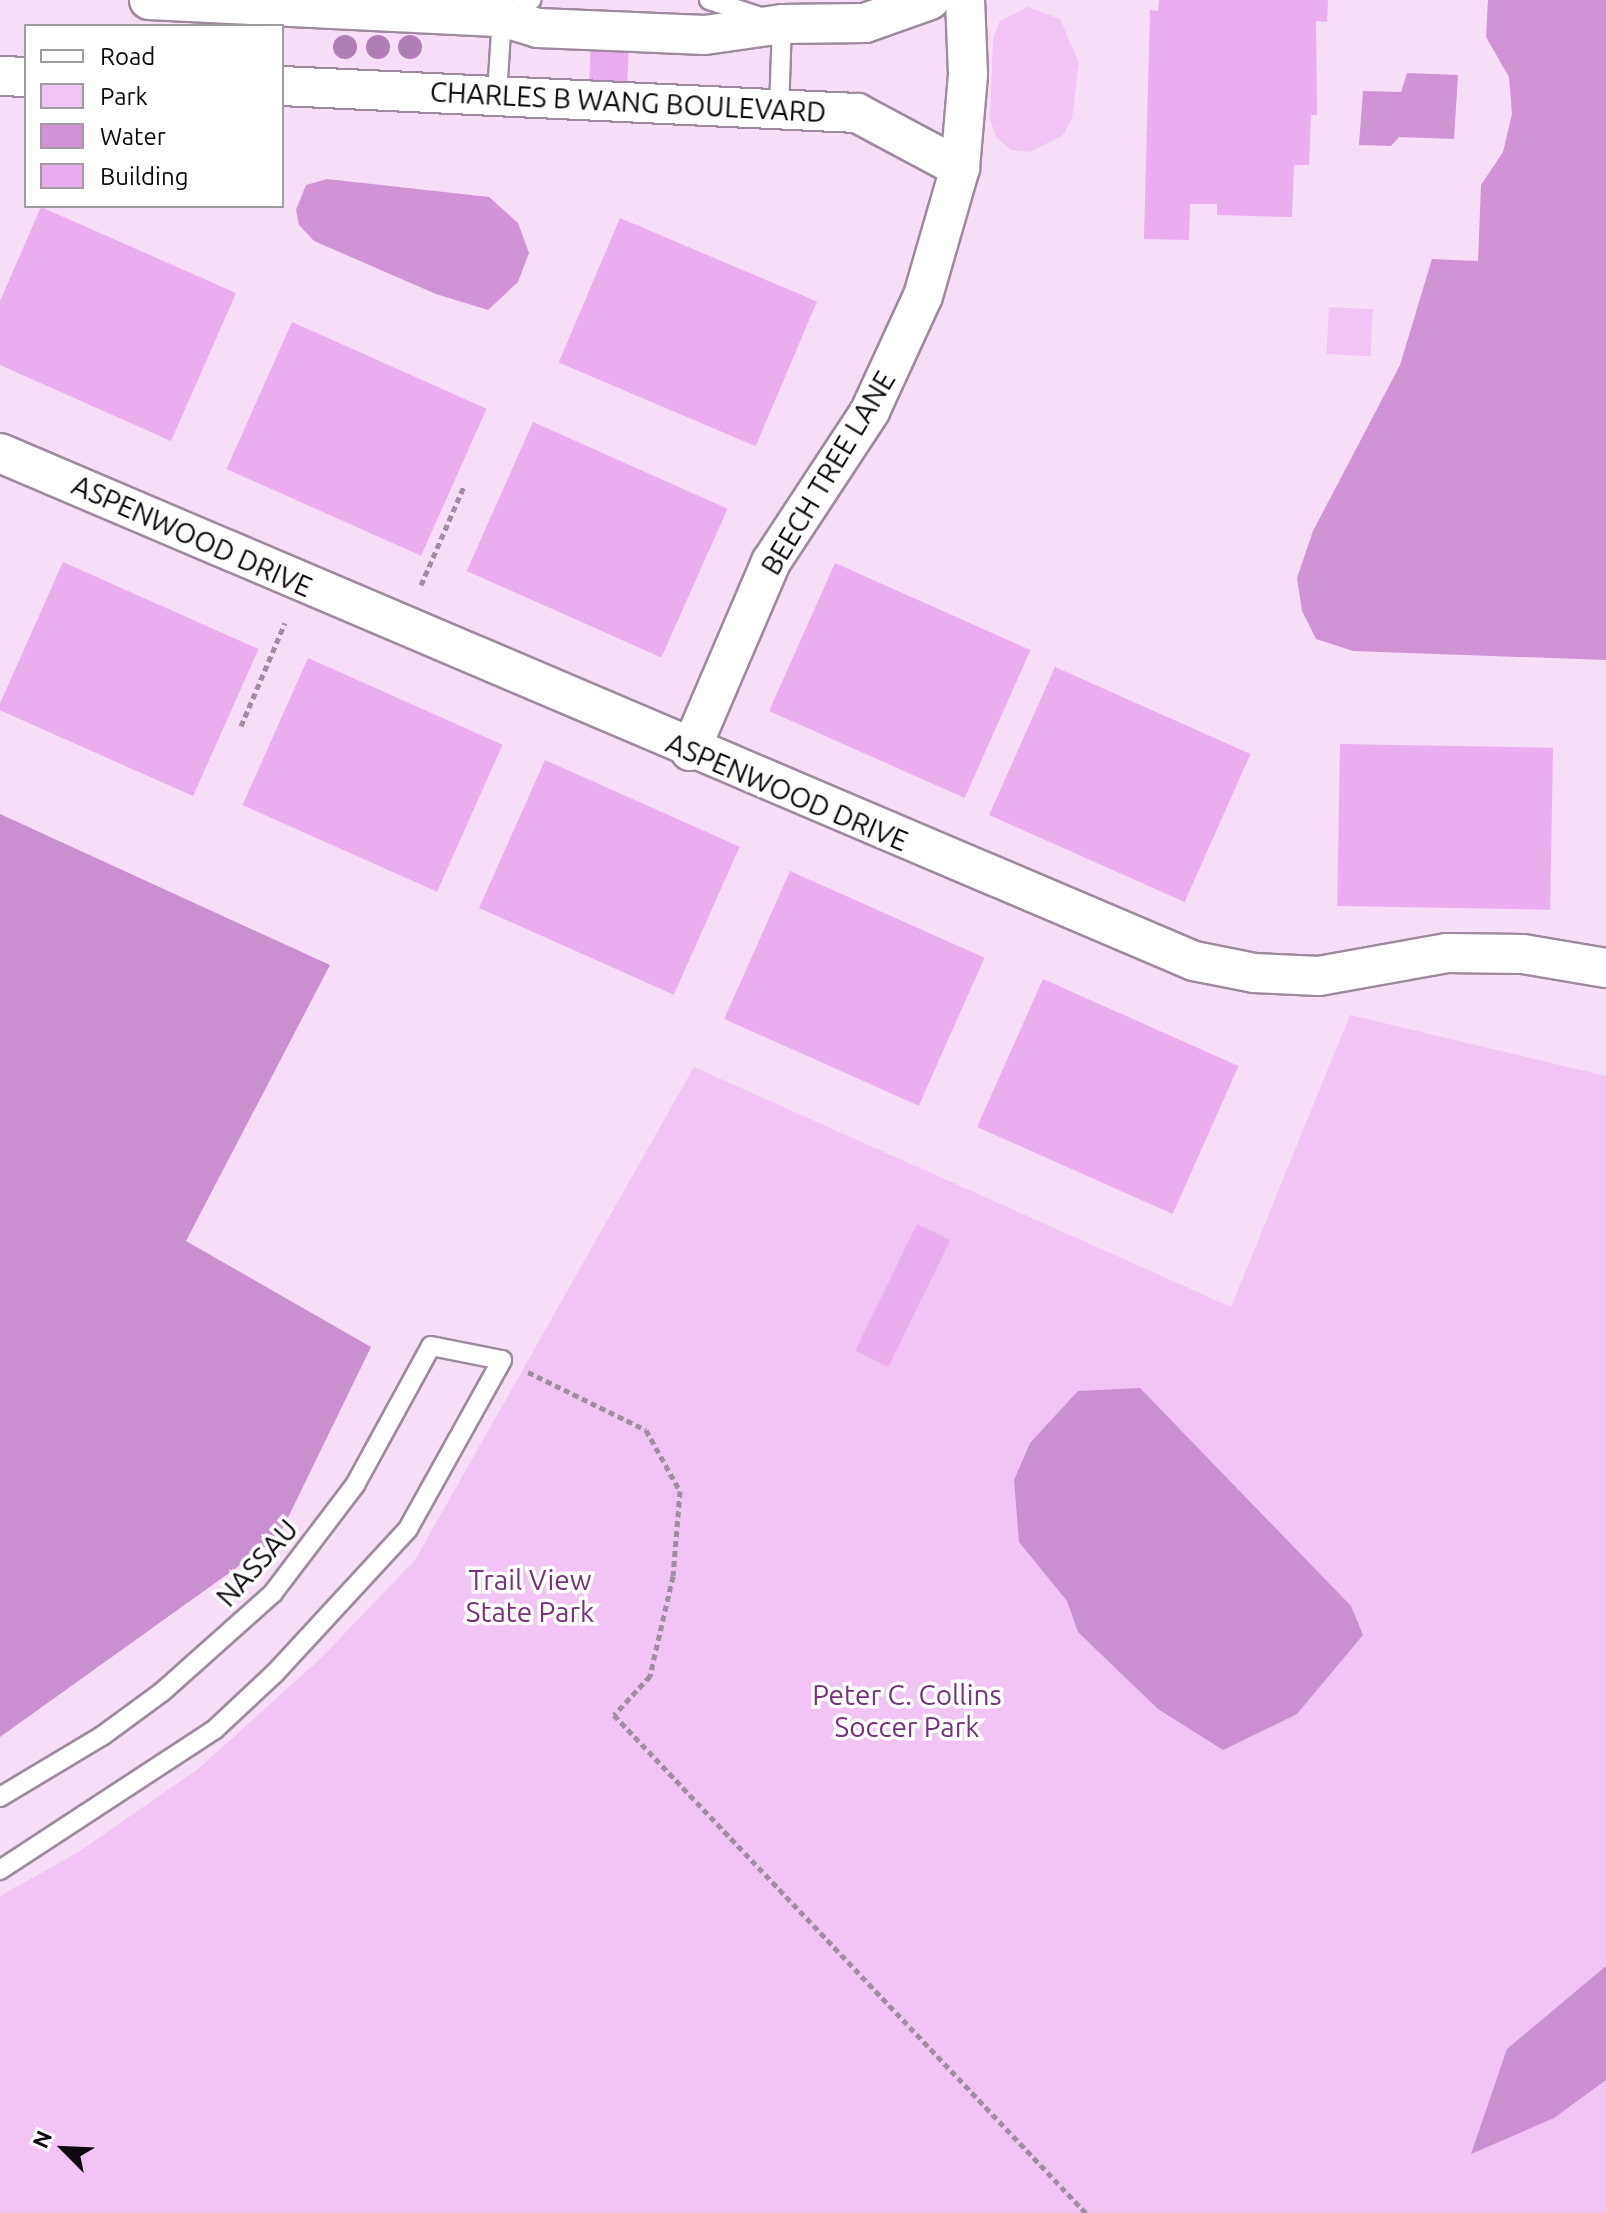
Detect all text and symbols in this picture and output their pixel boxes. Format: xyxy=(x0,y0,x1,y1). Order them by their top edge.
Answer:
legend xyxy=(24,24,284,208)
text: Road xyxy=(100,43,155,70)
street label: CHARLES B WANG BOULEVARD xyxy=(429,75,827,129)
text: Park xyxy=(100,83,148,110)
text: Water xyxy=(100,123,166,150)
text: Building xyxy=(100,163,188,190)
street label: BEECH TREE LANE xyxy=(754,365,902,581)
street label: ASPENWOOD DRIVE xyxy=(67,468,317,604)
street label: ASPENWOOD DRIVE xyxy=(661,726,913,858)
street label: NASSAU xyxy=(209,1513,305,1613)
park label: Trail View State Park xyxy=(466,1563,594,1629)
park label: Peter C. Collins Soccer Park xyxy=(812,1678,1002,1744)
north arrow xyxy=(24,2109,104,2189)
text: N xyxy=(27,2126,56,2152)

